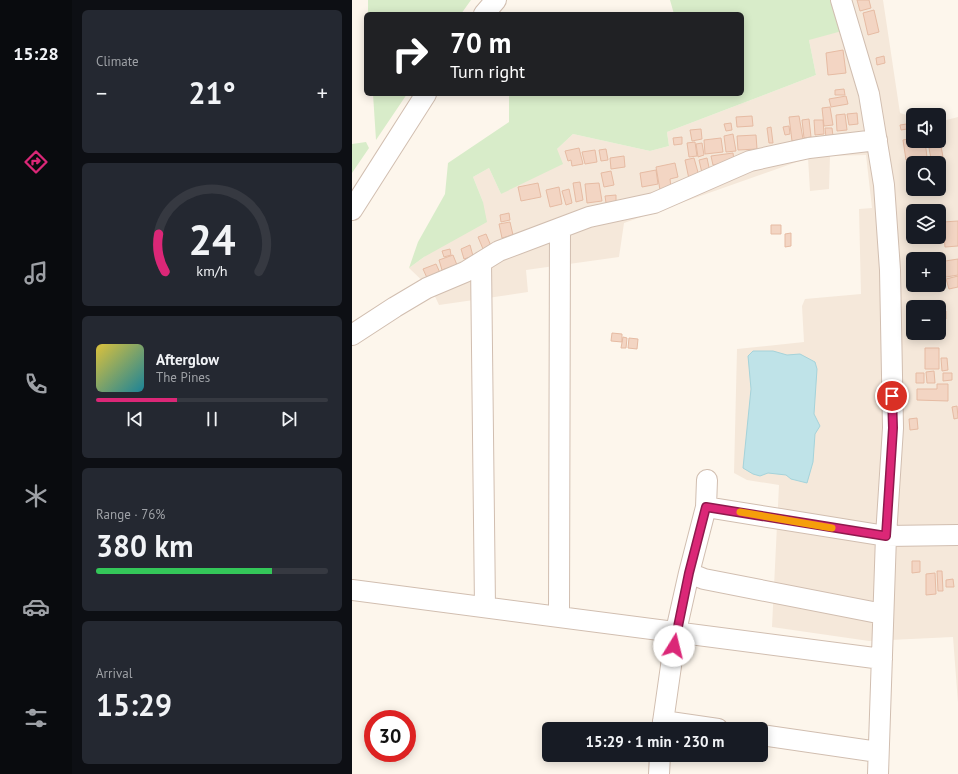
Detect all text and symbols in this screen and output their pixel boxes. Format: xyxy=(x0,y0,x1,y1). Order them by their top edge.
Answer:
text: 70 m xyxy=(450,24,511,61)
icon: right xyxy=(384,28,436,80)
text: 15:28 xyxy=(13,42,59,65)
text: Climate xyxy=(96,53,139,70)
text: Turn right xyxy=(450,60,525,83)
text: 21° xyxy=(188,73,236,112)
text: − xyxy=(96,79,107,107)
text: + xyxy=(317,79,328,107)
map controls xyxy=(906,108,946,340)
button: sound xyxy=(906,108,946,148)
icon: directions xyxy=(22,148,50,176)
button: search xyxy=(906,156,946,196)
button: layers xyxy=(906,204,946,244)
text: 24 xyxy=(188,213,236,266)
button: + xyxy=(906,252,946,292)
icon: music xyxy=(22,259,50,287)
text: km/h xyxy=(196,261,228,280)
button: − xyxy=(906,300,946,340)
text: Afterglow xyxy=(156,350,219,369)
text: The Pines xyxy=(156,369,210,386)
icon: phone xyxy=(22,370,50,398)
pin xyxy=(875,379,909,413)
icon: arrive xyxy=(881,385,903,407)
icon: previous xyxy=(124,408,146,430)
icon: pause xyxy=(201,408,223,430)
icon: next xyxy=(278,408,300,430)
icon: climate xyxy=(22,482,50,510)
text: Range · 76% xyxy=(96,506,165,523)
text: 380 km xyxy=(96,526,194,565)
icon: car xyxy=(22,593,50,621)
position arrow xyxy=(653,625,695,667)
text: Arrival xyxy=(96,665,132,682)
text: 15:29 xyxy=(96,685,172,724)
icon: filters xyxy=(22,704,50,732)
speed limit sign: 30 xyxy=(364,710,416,762)
text: 15:29 · 1 min · 230 m xyxy=(586,732,724,751)

